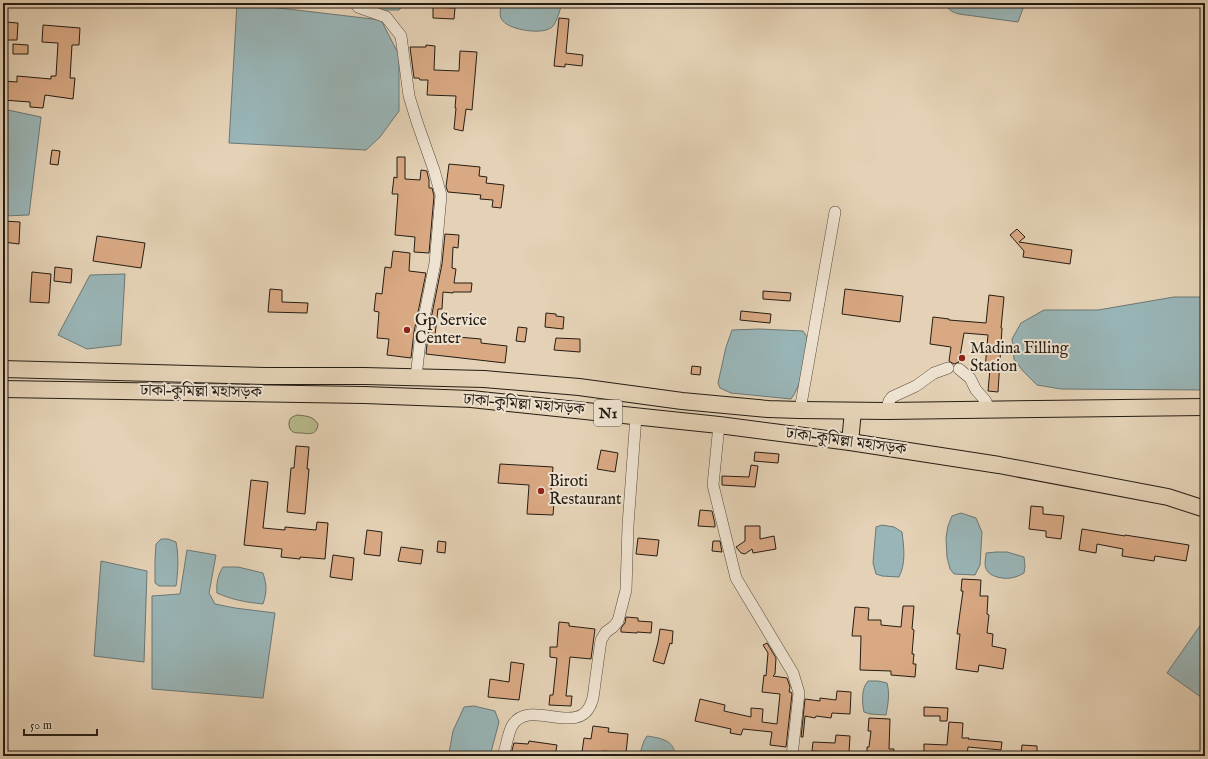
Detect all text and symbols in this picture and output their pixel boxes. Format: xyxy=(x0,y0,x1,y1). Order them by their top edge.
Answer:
place label: Gp Service Center xyxy=(415,311,487,349)
marker: Gp Service Center xyxy=(402,325,412,335)
place label: Madina Filling Station xyxy=(970,339,1069,377)
marker: Madina Filling Station xyxy=(957,353,967,363)
street label: ঢাকা–কুমিল্লা মহাসড়ক xyxy=(139,380,263,403)
street label: ঢাকা–কুমিল্লা মহাসড়ক xyxy=(462,389,586,420)
road number: N1 xyxy=(594,400,622,426)
street label: ঢাকা–কুমিল্লা মহাসড়ক xyxy=(783,423,908,460)
place label: Biroti Restaurant xyxy=(549,472,622,510)
marker: Biroti Restaurant xyxy=(536,486,546,496)
scale bar xyxy=(24,711,97,737)
text: 50 m xyxy=(30,718,52,733)

